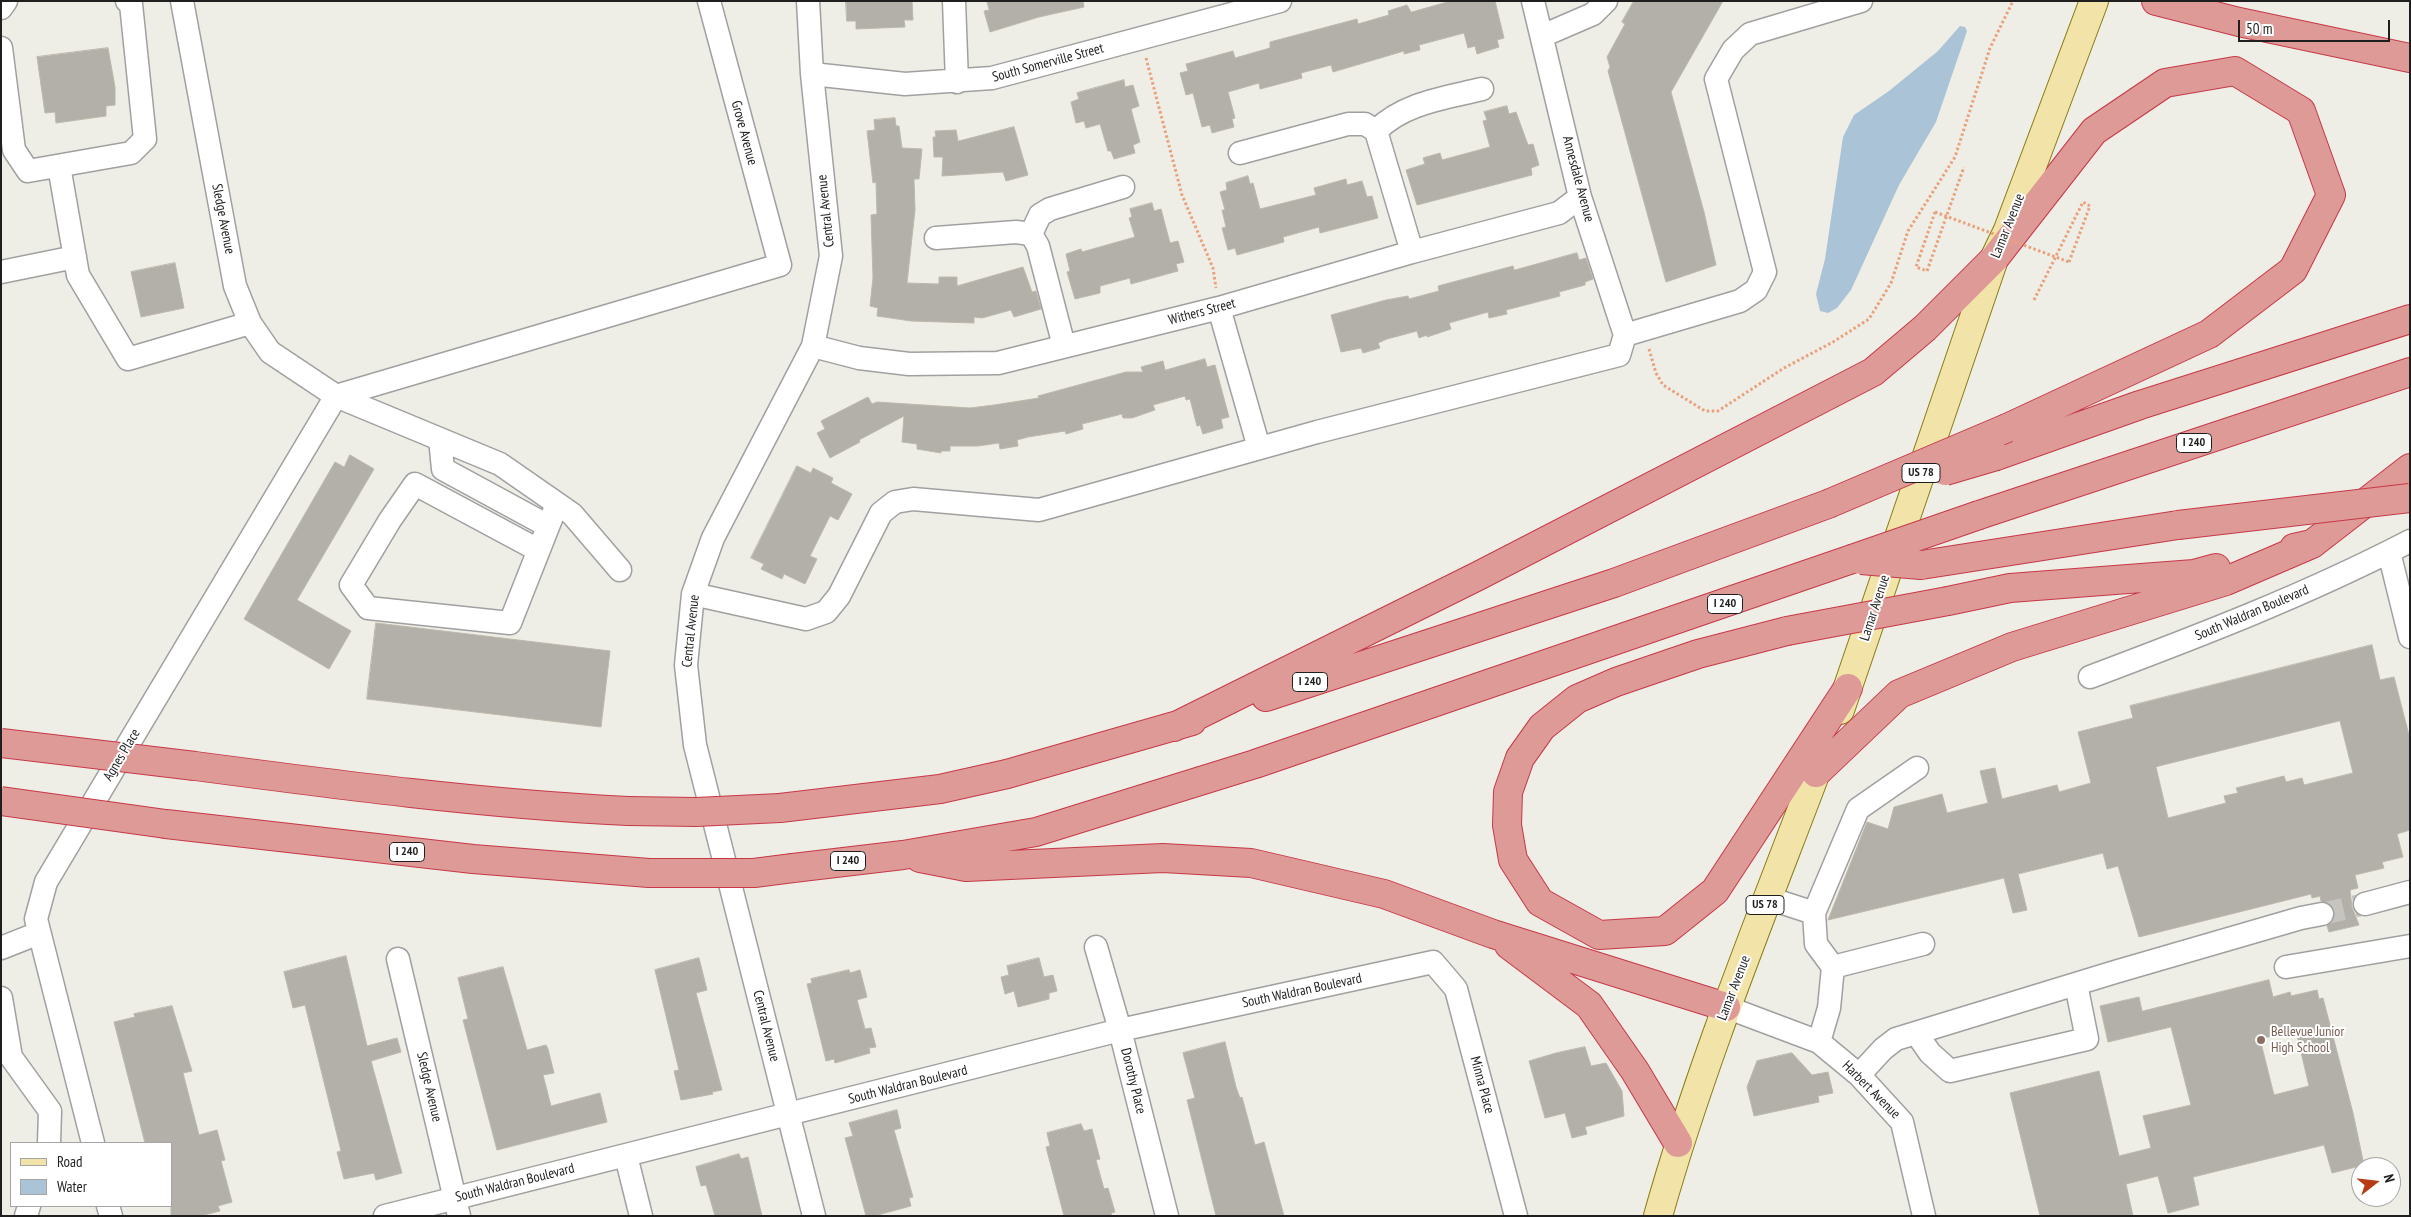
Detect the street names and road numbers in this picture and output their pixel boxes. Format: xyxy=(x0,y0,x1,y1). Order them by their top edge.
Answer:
street label: South Somerville Street xyxy=(990,40,1106,86)
street label: Grove Avenue xyxy=(727,99,761,167)
street label: Annesdale Avenue xyxy=(1558,134,1598,224)
street label: Central Avenue xyxy=(814,174,838,248)
street label: Sledge Avenue xyxy=(208,182,238,256)
street label: Lamar Avenue xyxy=(1987,191,2029,261)
street label: Withers Street xyxy=(1167,295,1237,329)
road number: I 240 xyxy=(2176,433,2212,452)
road number: US 78 xyxy=(1902,463,1940,482)
street label: Lamar Avenue xyxy=(1856,573,1894,643)
street label: South Waldran Boulevard xyxy=(2193,581,2311,645)
street label: Central Avenue xyxy=(679,594,703,668)
road number: I 240 xyxy=(1708,594,1742,614)
road number: I 240 xyxy=(1292,672,1328,692)
street label: Agnes Place xyxy=(100,726,144,784)
road number: I 240 xyxy=(390,842,424,862)
road number: I 240 xyxy=(830,851,866,870)
road number: US 78 xyxy=(1746,896,1784,914)
street label: Lamar Avenue xyxy=(1714,953,1754,1023)
street label: South Waldran Boulevard xyxy=(1241,970,1363,1012)
street label: Central Avenue xyxy=(749,989,783,1063)
street label: Dorothy Place xyxy=(1117,1046,1149,1116)
street label: Sledge Avenue xyxy=(413,1050,445,1124)
street label: Minna Place xyxy=(1466,1055,1498,1115)
street label: Harbert Avenue xyxy=(1838,1057,1904,1123)
street label: South Waldran Boulevard xyxy=(847,1062,969,1108)
street label: South Waldran Boulevard xyxy=(454,1160,576,1206)

